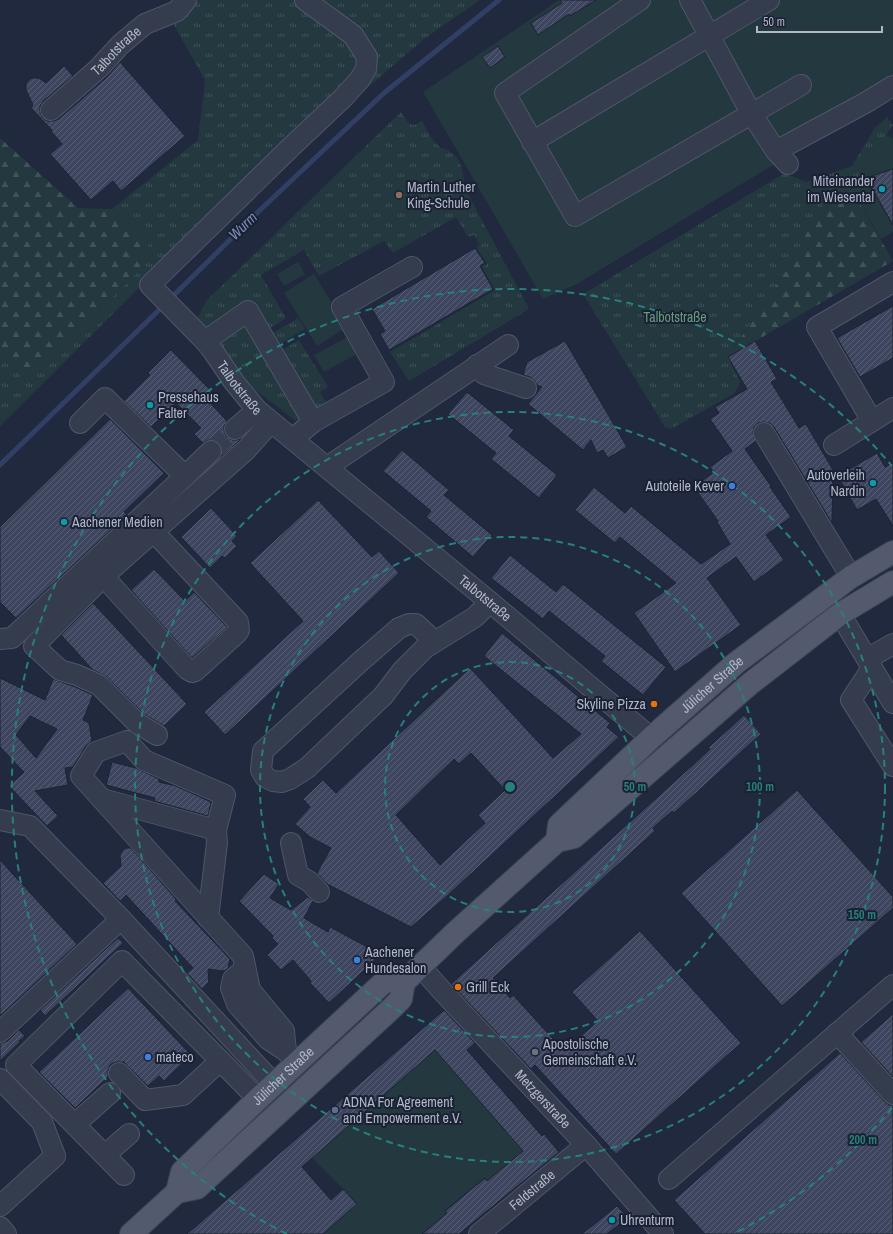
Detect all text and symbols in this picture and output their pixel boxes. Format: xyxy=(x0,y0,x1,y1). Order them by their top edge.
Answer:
scale bar xyxy=(757,8,882,34)
text: 50 m xyxy=(763,14,785,30)
street label: Talbotstraße xyxy=(87,22,145,80)
place label: Miteinander im Wiesental xyxy=(807,172,874,206)
place label: Martin Luther King-Schule xyxy=(407,178,475,212)
marker: Miteinander im Wiesental xyxy=(877,184,887,194)
marker: Martin Luther King-Schule xyxy=(394,190,404,200)
water label: Wurm xyxy=(224,207,262,244)
park label: Talbotstraße xyxy=(643,308,707,326)
street label: Talbotstraße xyxy=(213,357,265,419)
place label: Pressehaus Falter xyxy=(158,388,219,422)
marker: Pressehaus Falter xyxy=(145,400,155,410)
place label: Autoverleih Nardin xyxy=(806,466,865,500)
place label: Autoteile Kever xyxy=(645,477,724,495)
marker: Autoverleih Nardin xyxy=(868,478,878,488)
marker: Autoteile Kever xyxy=(727,481,737,491)
place label: Aachener Medien xyxy=(71,513,163,531)
marker: Aachener Medien xyxy=(59,517,69,527)
street label: Talbotstraße xyxy=(455,571,515,625)
street label: Jülicher Straße xyxy=(677,652,747,717)
place label: Skyline Pizza xyxy=(576,695,647,713)
marker: Skyline Pizza xyxy=(649,699,659,709)
text: 50 m xyxy=(624,779,646,795)
text: 100 m xyxy=(746,779,774,795)
centre of rings xyxy=(503,780,517,794)
text: 150 m xyxy=(848,907,876,923)
place label: Aachener Hundesalon xyxy=(364,943,426,977)
marker: Aachener Hundesalon xyxy=(352,955,362,965)
place label: Grill Eck xyxy=(466,978,510,996)
marker: Grill Eck xyxy=(453,982,463,992)
place label: Apostolische Gemeinschaft e.V. xyxy=(542,1035,637,1069)
street label: Jülicher Straße xyxy=(248,1043,318,1109)
marker: Apostolische Gemeinschaft e.V. xyxy=(530,1047,540,1057)
place label: mateco xyxy=(156,1048,194,1066)
marker: mateco xyxy=(143,1052,153,1062)
street label: Metzgerstraße xyxy=(511,1066,575,1132)
place label: ADNA For Agreement and Empowerment e.V. xyxy=(342,1093,462,1127)
marker: ADNA For Agreement and Empowerment e.V. xyxy=(330,1105,340,1115)
text: 200 m xyxy=(849,1132,877,1148)
street label: Feldstraße xyxy=(505,1166,559,1214)
place label: Uhrenturm xyxy=(620,1211,674,1229)
marker: Uhrenturm xyxy=(607,1215,617,1225)

